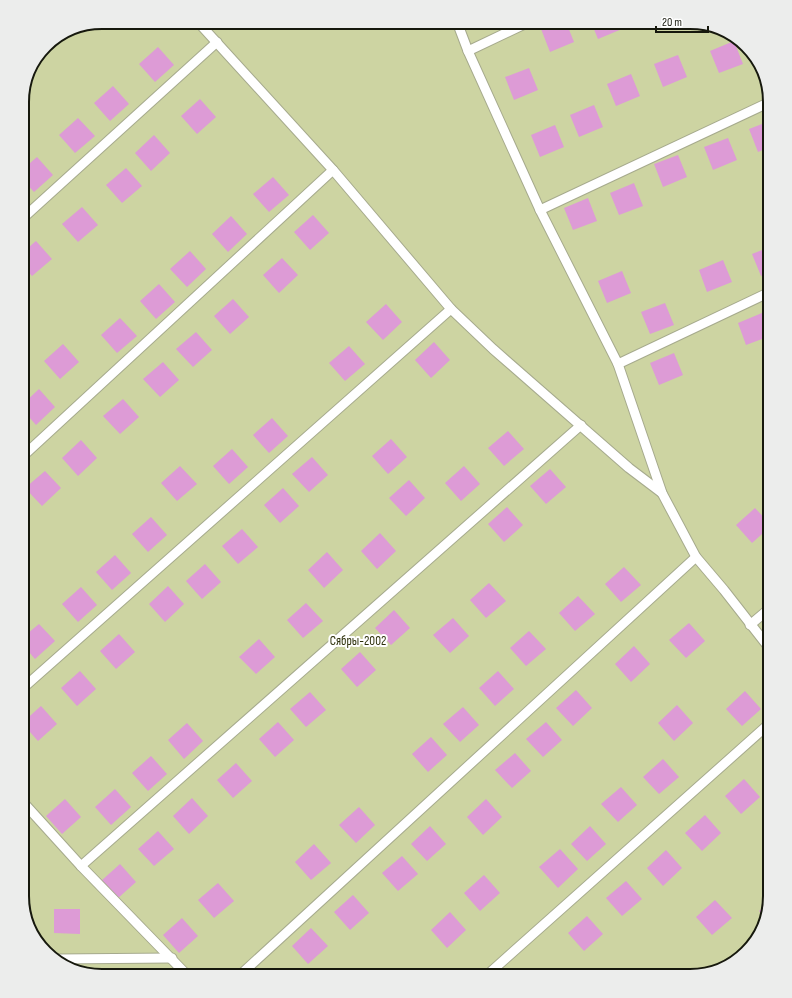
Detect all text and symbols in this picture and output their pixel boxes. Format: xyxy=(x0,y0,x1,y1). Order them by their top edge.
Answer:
scale bar xyxy=(656,8,708,34)
text: 20 m xyxy=(662,15,682,30)
park label: Сябры-2002 xyxy=(330,633,386,649)

